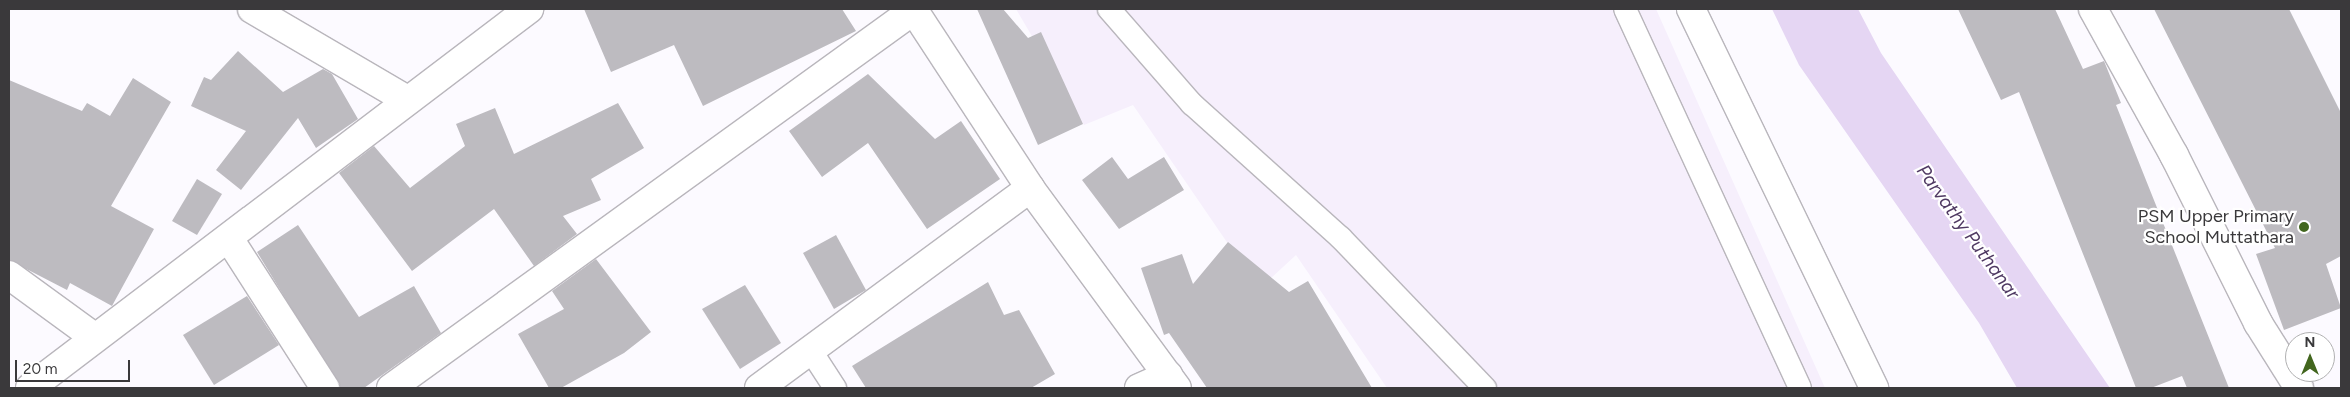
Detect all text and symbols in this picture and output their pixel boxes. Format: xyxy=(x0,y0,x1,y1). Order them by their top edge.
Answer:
water label: Parvathy Puthanar xyxy=(1912,160,2024,304)
place label: PSM Upper Primary School Muttathara xyxy=(2138,206,2294,248)
marker: PSM Upper Primary School Muttathara xyxy=(2298,221,2310,233)
north arrow xyxy=(2285,332,2335,382)
text: N xyxy=(2305,334,2315,351)
scale bar xyxy=(18,350,132,382)
text: 20 m xyxy=(23,360,57,378)

